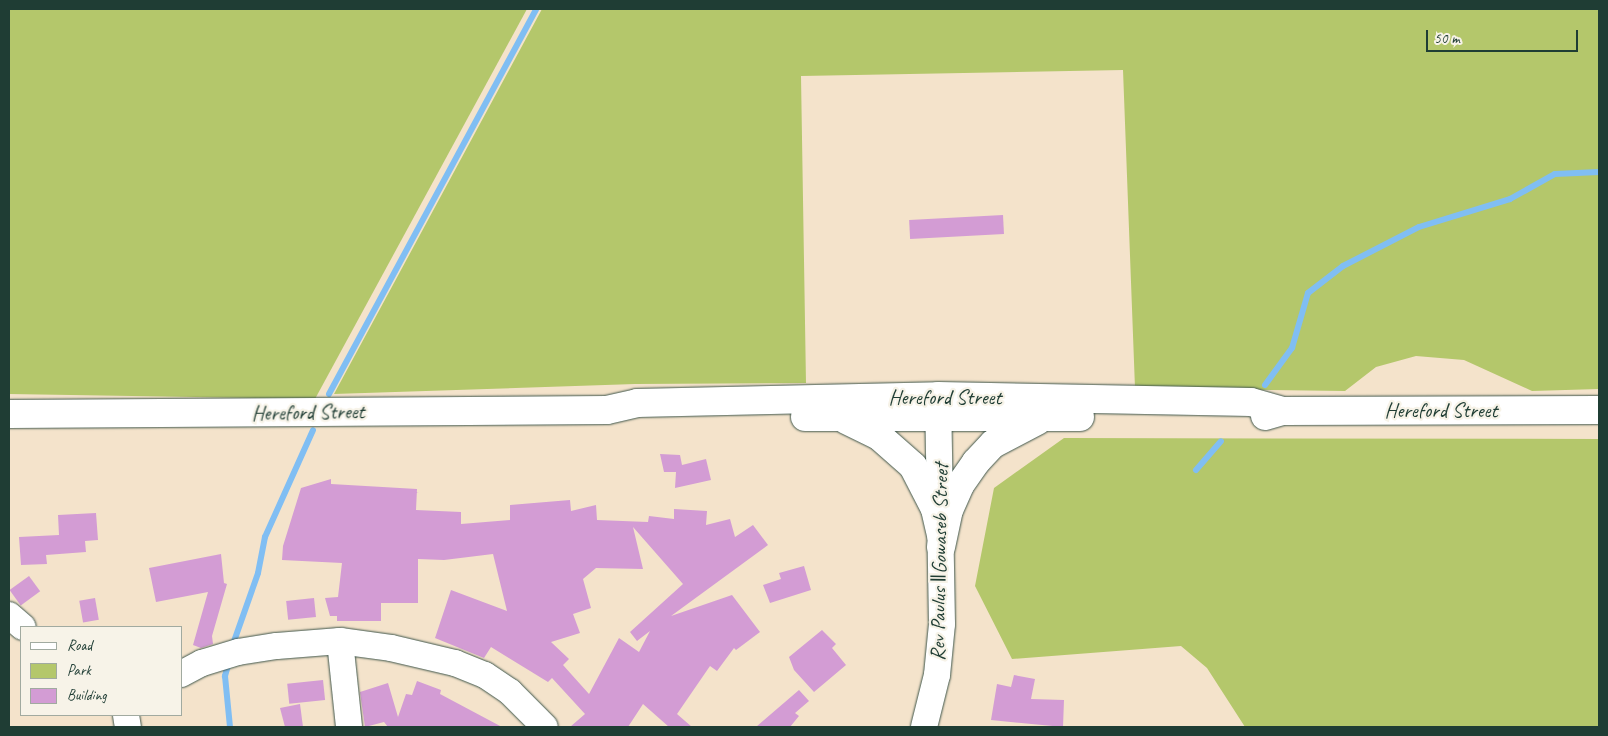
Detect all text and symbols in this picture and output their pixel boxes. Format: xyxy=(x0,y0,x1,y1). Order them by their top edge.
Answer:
scale bar xyxy=(1428,20,1580,52)
text: 50 m xyxy=(1434,29,1460,48)
street label: Hereford Street xyxy=(888,384,1002,410)
street label: Hereford Street xyxy=(1384,397,1498,423)
street label: Hereford Street xyxy=(251,398,365,426)
street label: Rev Paulus ǁGowaseb Street xyxy=(925,462,953,662)
legend xyxy=(20,626,182,716)
text: Road xyxy=(67,636,92,655)
text: Park xyxy=(67,661,91,680)
text: Building xyxy=(67,686,106,705)

